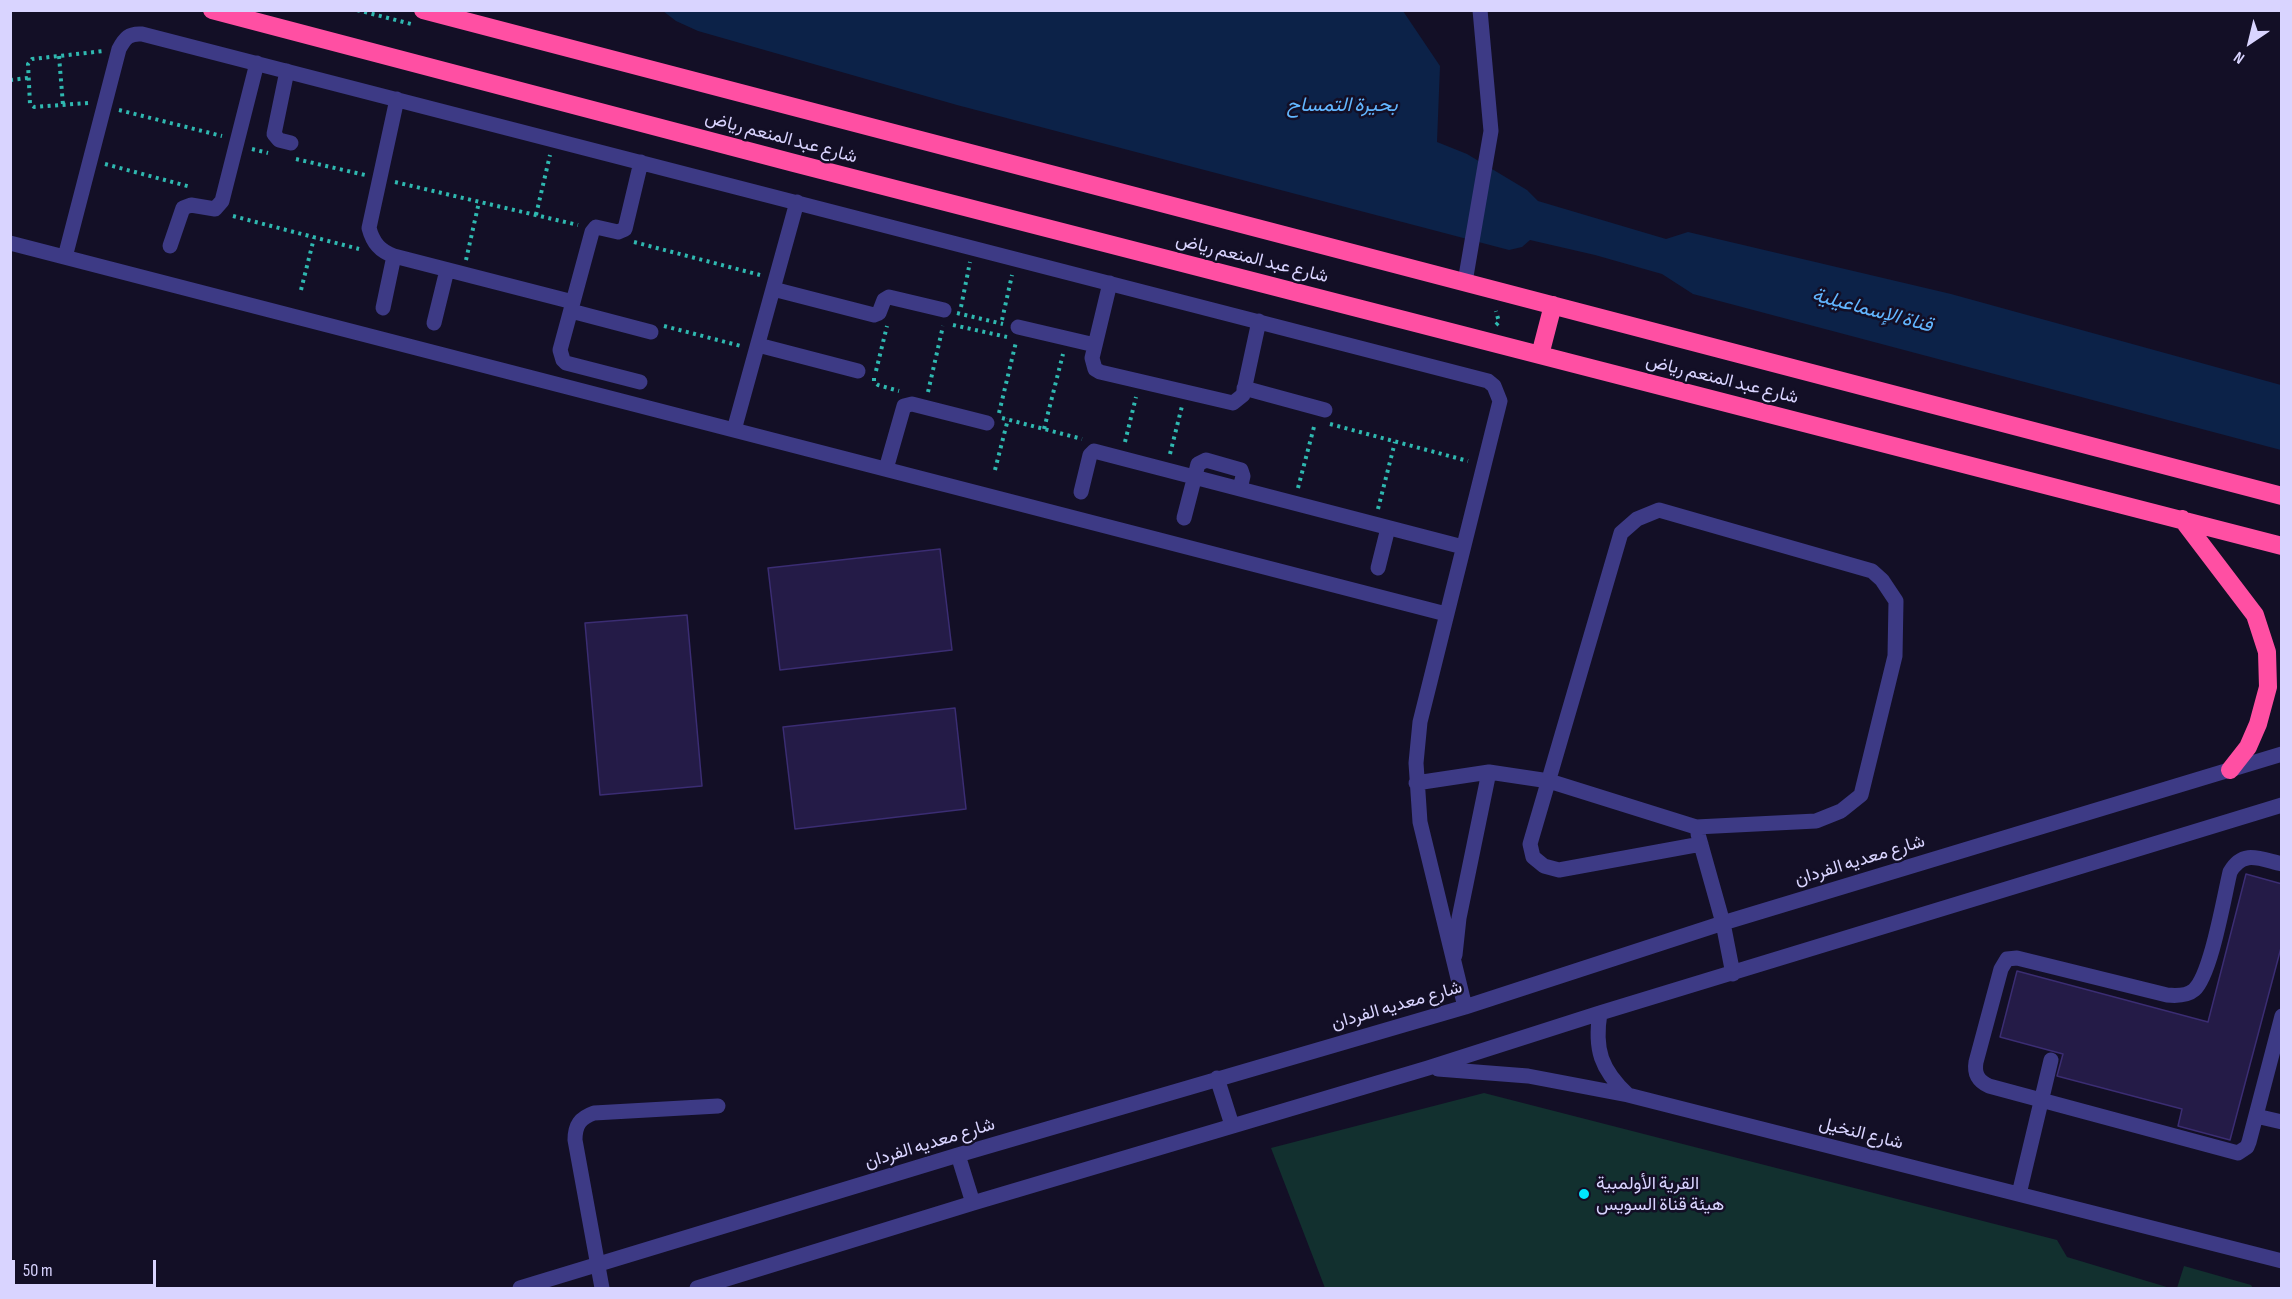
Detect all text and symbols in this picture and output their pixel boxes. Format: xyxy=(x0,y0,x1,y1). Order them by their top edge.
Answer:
north arrow xyxy=(2220,12,2280,72)
text: N xyxy=(2230,47,2248,67)
water label: بحيرة التمساح xyxy=(1287,94,1397,118)
street label: شارع عبد المنعم رياض xyxy=(703,107,859,169)
street label: شارع عبد المنعم رياض xyxy=(1174,230,1330,288)
water label: قناة الإسماعيلية xyxy=(1809,283,1935,339)
street label: شارع عبد المنعم رياض xyxy=(1644,351,1800,409)
street label: شارع معديه الفردان xyxy=(1792,831,1928,891)
street label: شارع معديه الفردان xyxy=(1329,977,1465,1035)
street label: شارع النخيل xyxy=(1817,1113,1905,1155)
street label: شارع معديه الفردان xyxy=(862,1114,998,1174)
place label: القرية الأولمبية هيئة قناة السويس xyxy=(1596,1173,1724,1216)
marker: القرية الأولمبية هيئة قناة السويس xyxy=(1577,1187,1591,1201)
scale bar xyxy=(15,1248,159,1286)
text: 50 m xyxy=(23,1260,53,1281)

